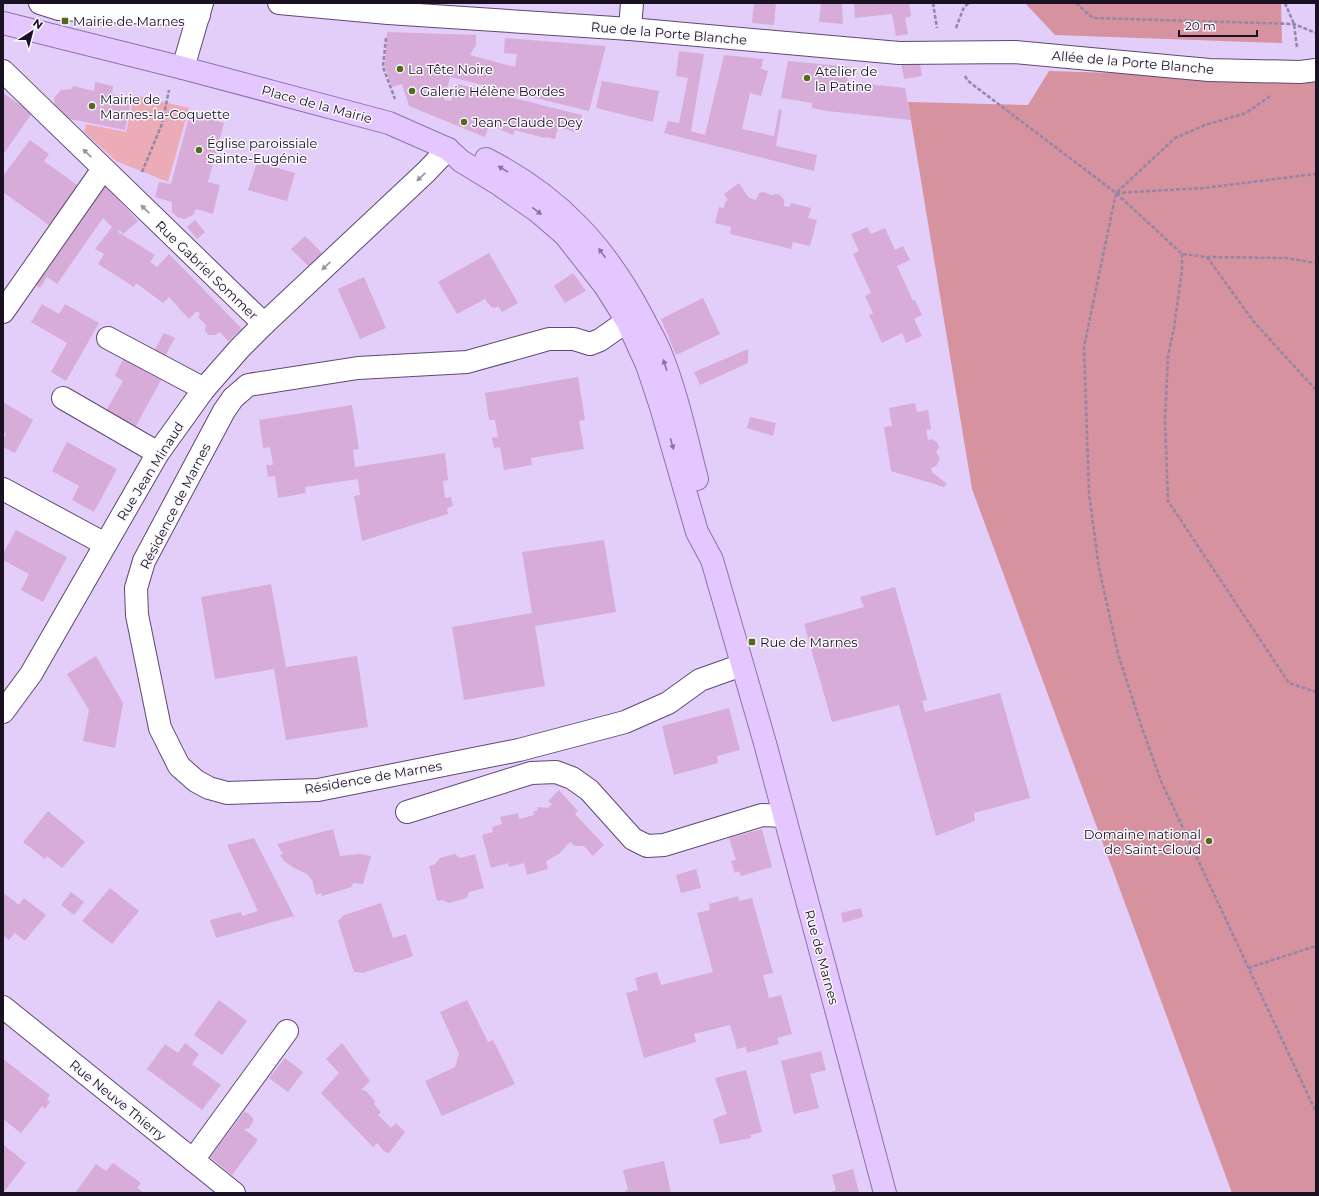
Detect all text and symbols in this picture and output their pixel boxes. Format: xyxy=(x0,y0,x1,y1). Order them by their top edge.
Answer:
north arrow xyxy=(12,12,52,52)
scale bar xyxy=(1179,12,1257,38)
place label: Mairie de Marnes xyxy=(73,13,185,29)
text: N xyxy=(30,16,46,32)
marker: Mairie de Marnes xyxy=(60,16,70,26)
street label: Rue de la Porte Blanche xyxy=(590,18,748,48)
text: 20 m xyxy=(1185,18,1216,33)
street label: Allée de la Porte Blanche xyxy=(1051,47,1215,77)
place label: La Tête Noire xyxy=(408,61,493,77)
place label: Atelier de la Patine xyxy=(815,63,877,94)
marker: La Tête Noire xyxy=(395,64,405,74)
marker: Atelier de la Patine xyxy=(802,73,812,83)
street label: Place de la Mairie xyxy=(260,82,374,126)
place label: Galerie Hélène Bordes xyxy=(420,83,565,99)
marker: Galerie Hélène Bordes xyxy=(407,86,417,96)
place label: Mairie de Marnes-la-Coquette xyxy=(100,91,230,122)
marker: Mairie de Marnes-la-Coquette xyxy=(87,101,97,111)
place label: Jean-Claude Dey xyxy=(471,114,583,130)
marker: Jean-Claude Dey xyxy=(459,117,469,127)
place label: Église paroissiale Sainte-Eugénie xyxy=(207,135,318,166)
marker: Église paroissiale Sainte-Eugénie xyxy=(194,145,204,155)
one-way arrow xyxy=(82,148,92,158)
one-way arrow xyxy=(498,165,509,172)
one-way arrow xyxy=(416,172,426,182)
one-way arrow xyxy=(140,205,150,214)
one-way arrow xyxy=(532,207,543,215)
street label: Rue Gabriel Sommer xyxy=(152,217,262,323)
one-way arrow xyxy=(597,247,606,258)
one-way arrow xyxy=(321,261,331,271)
one-way arrow xyxy=(662,359,668,371)
street label: Rue Jean Minaud xyxy=(113,419,187,523)
one-way arrow xyxy=(669,439,675,451)
street label: Résidence de Marnes xyxy=(136,440,214,572)
place label: Rue de Marnes xyxy=(760,634,858,650)
marker: Rue de Marnes xyxy=(747,637,757,647)
street label: Résidence de Marnes xyxy=(303,757,443,797)
place label: Domaine national de Saint-Cloud xyxy=(1084,826,1201,857)
marker: Domaine national de Saint-Cloud xyxy=(1204,836,1214,846)
street label: Rue de Marnes xyxy=(802,908,842,1006)
street label: Rue Neuve Thierry xyxy=(67,1056,170,1144)

